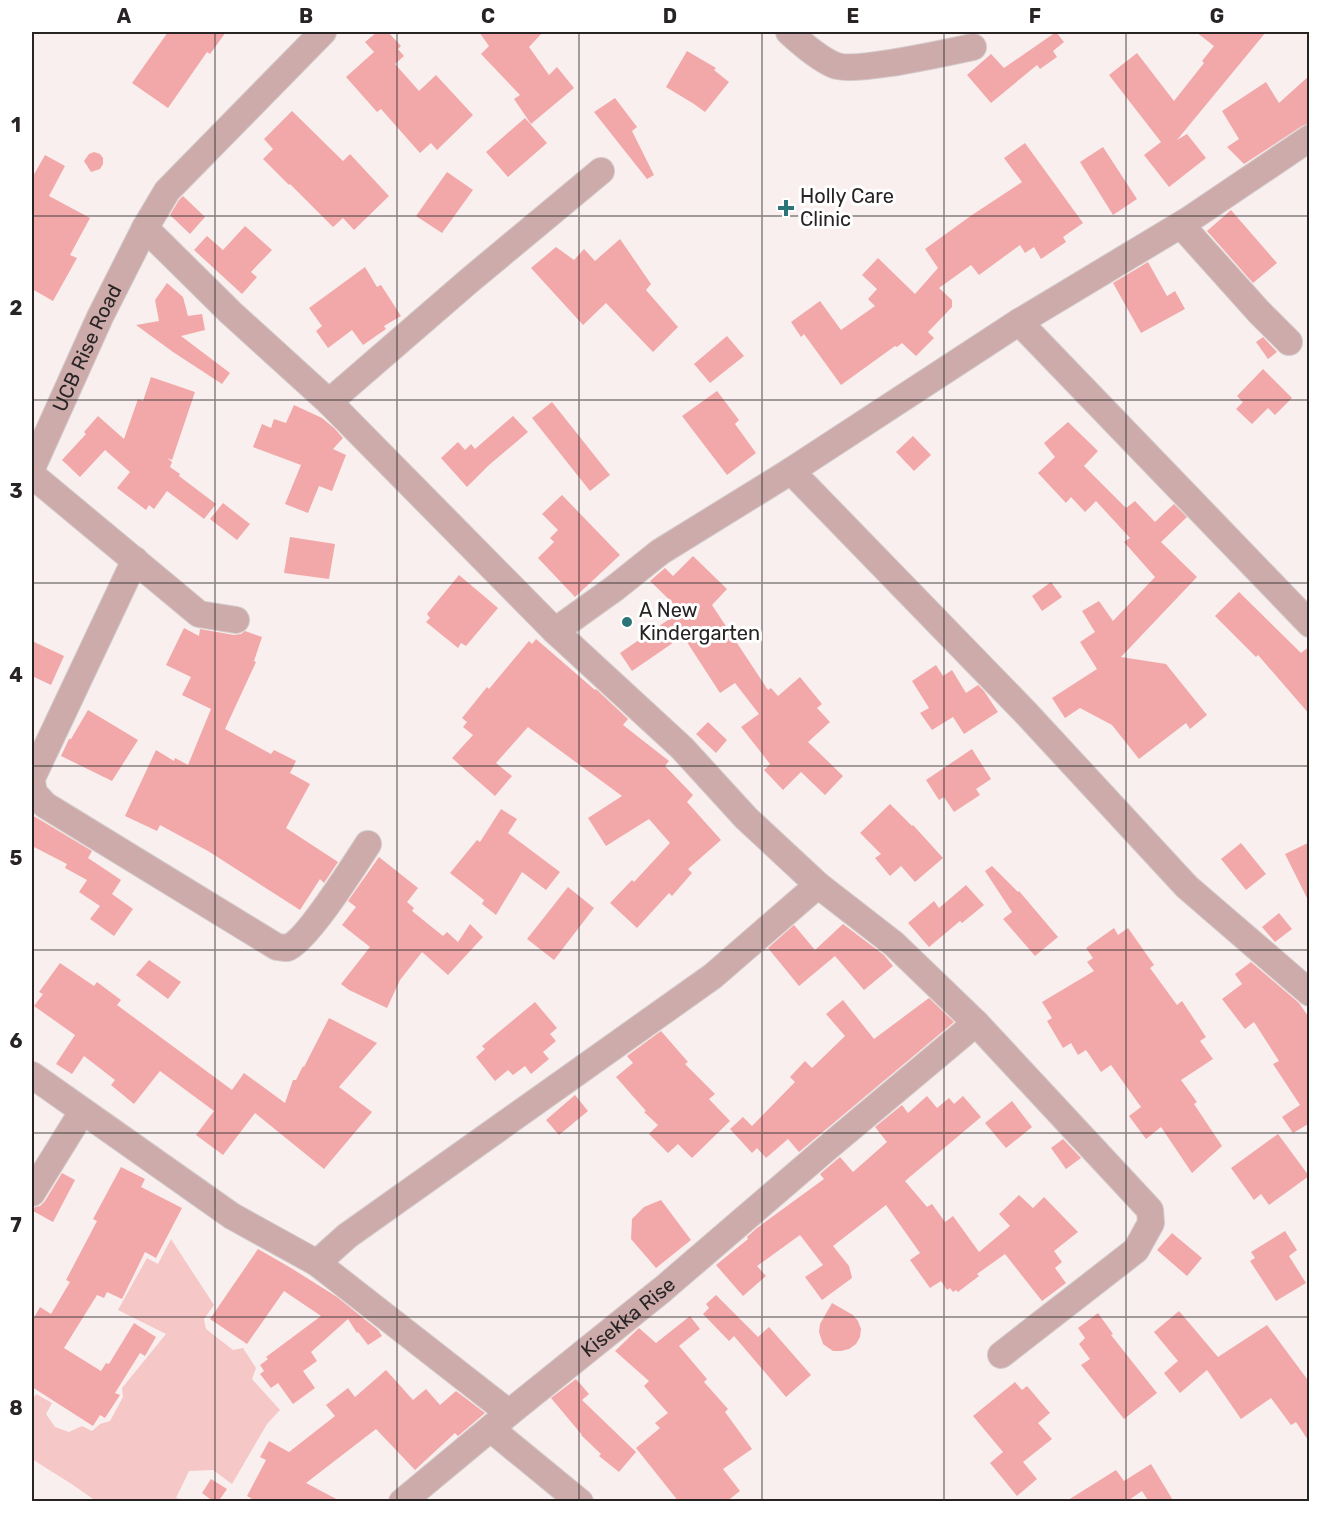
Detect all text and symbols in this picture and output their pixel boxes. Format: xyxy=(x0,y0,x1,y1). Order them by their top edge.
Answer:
text: A xyxy=(117,4,132,28)
text: B xyxy=(299,4,313,28)
text: C xyxy=(481,4,495,28)
text: D xyxy=(663,4,677,28)
text: E xyxy=(847,4,859,28)
text: F xyxy=(1029,4,1041,28)
text: G xyxy=(1210,4,1224,28)
text: 1 xyxy=(11,113,21,137)
place label: Holly Care Clinic xyxy=(800,184,894,231)
marker: Holly Care Clinic xyxy=(777,199,795,217)
street label: UCB Rise Road xyxy=(47,280,127,415)
text: 2 xyxy=(10,296,23,320)
text: 3 xyxy=(9,479,23,503)
place label: A New Kindergarten xyxy=(639,598,760,645)
marker: A New Kindergarten xyxy=(620,615,634,629)
text: 4 xyxy=(9,663,23,687)
text: 5 xyxy=(10,846,23,870)
text: 6 xyxy=(9,1029,23,1053)
text: 7 xyxy=(10,1213,22,1237)
street label: Kisekka Rise xyxy=(576,1272,680,1362)
text: 8 xyxy=(9,1396,23,1420)

